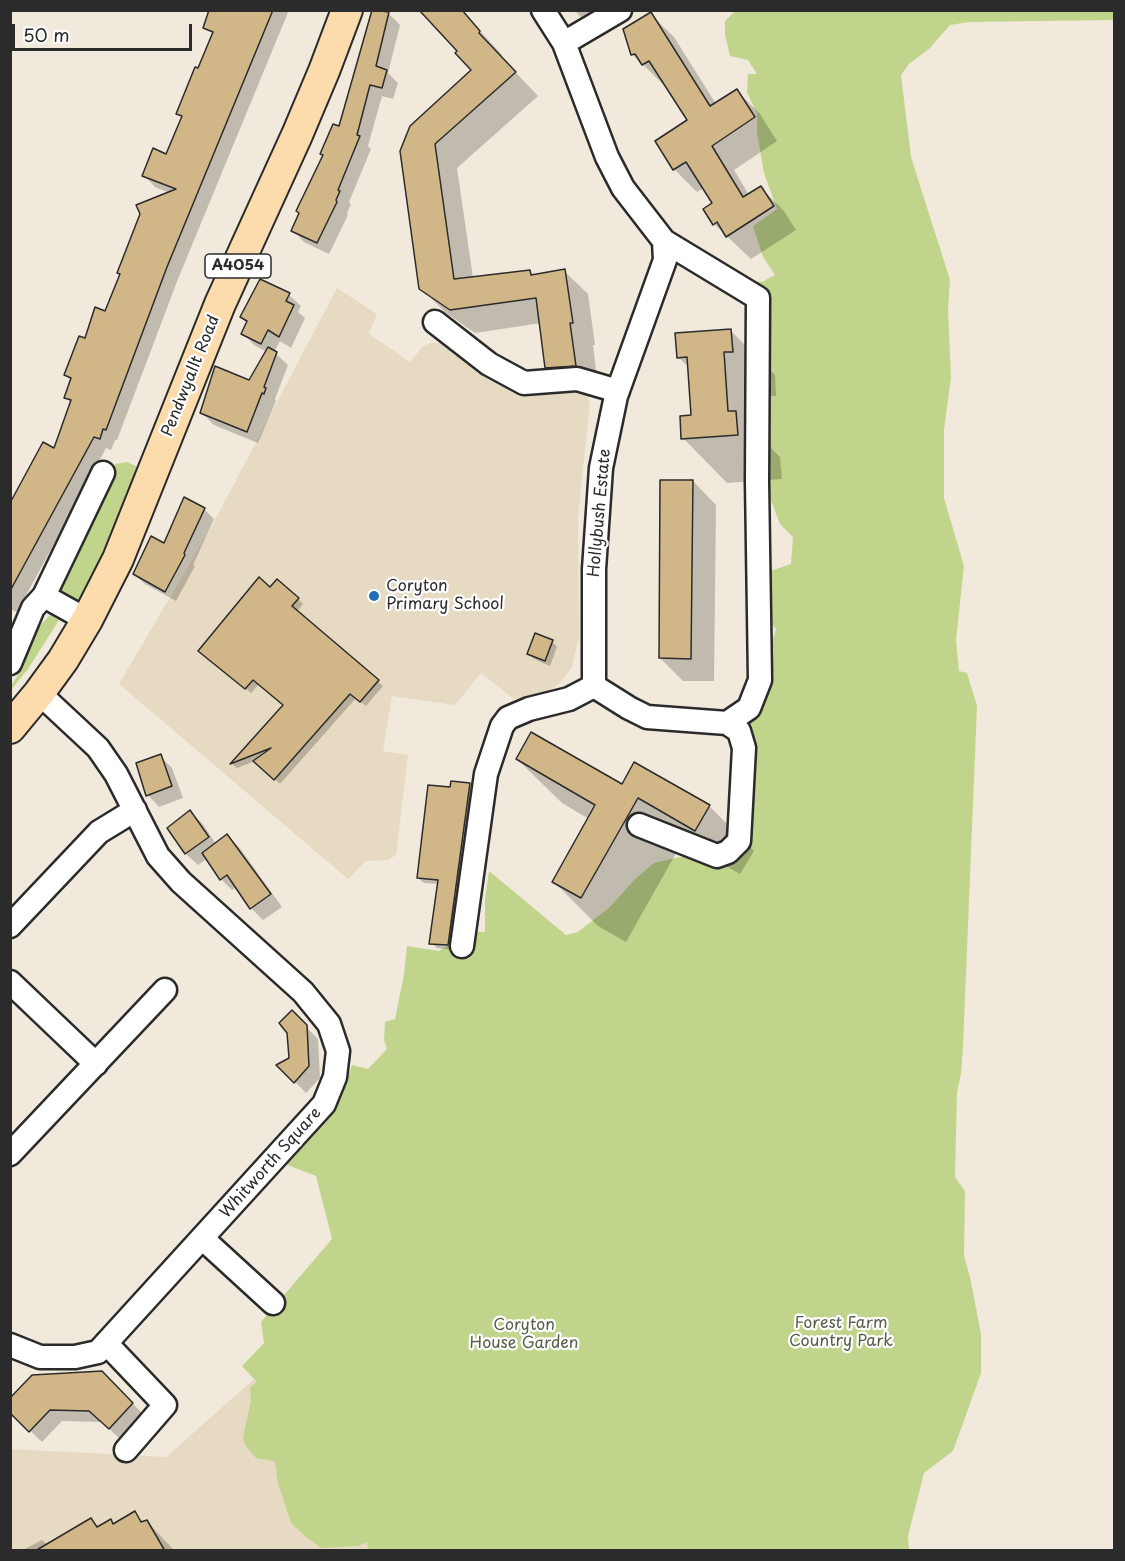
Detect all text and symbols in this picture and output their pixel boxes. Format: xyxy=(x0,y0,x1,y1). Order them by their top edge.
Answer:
scale bar xyxy=(15,12,195,50)
text: 50 m xyxy=(23,21,70,48)
road number: A4054 xyxy=(205,254,271,278)
street label: Pendwyallt Road xyxy=(158,313,224,439)
street label: Hollybush Estate xyxy=(585,448,615,578)
place label: Coryton Primary School xyxy=(386,577,504,615)
marker: Coryton Primary School xyxy=(367,589,381,603)
street label: Whitworth Square xyxy=(216,1104,326,1222)
park label: Forest Farm Country Park xyxy=(789,1314,893,1352)
park label: Coryton House Garden xyxy=(470,1316,578,1354)

